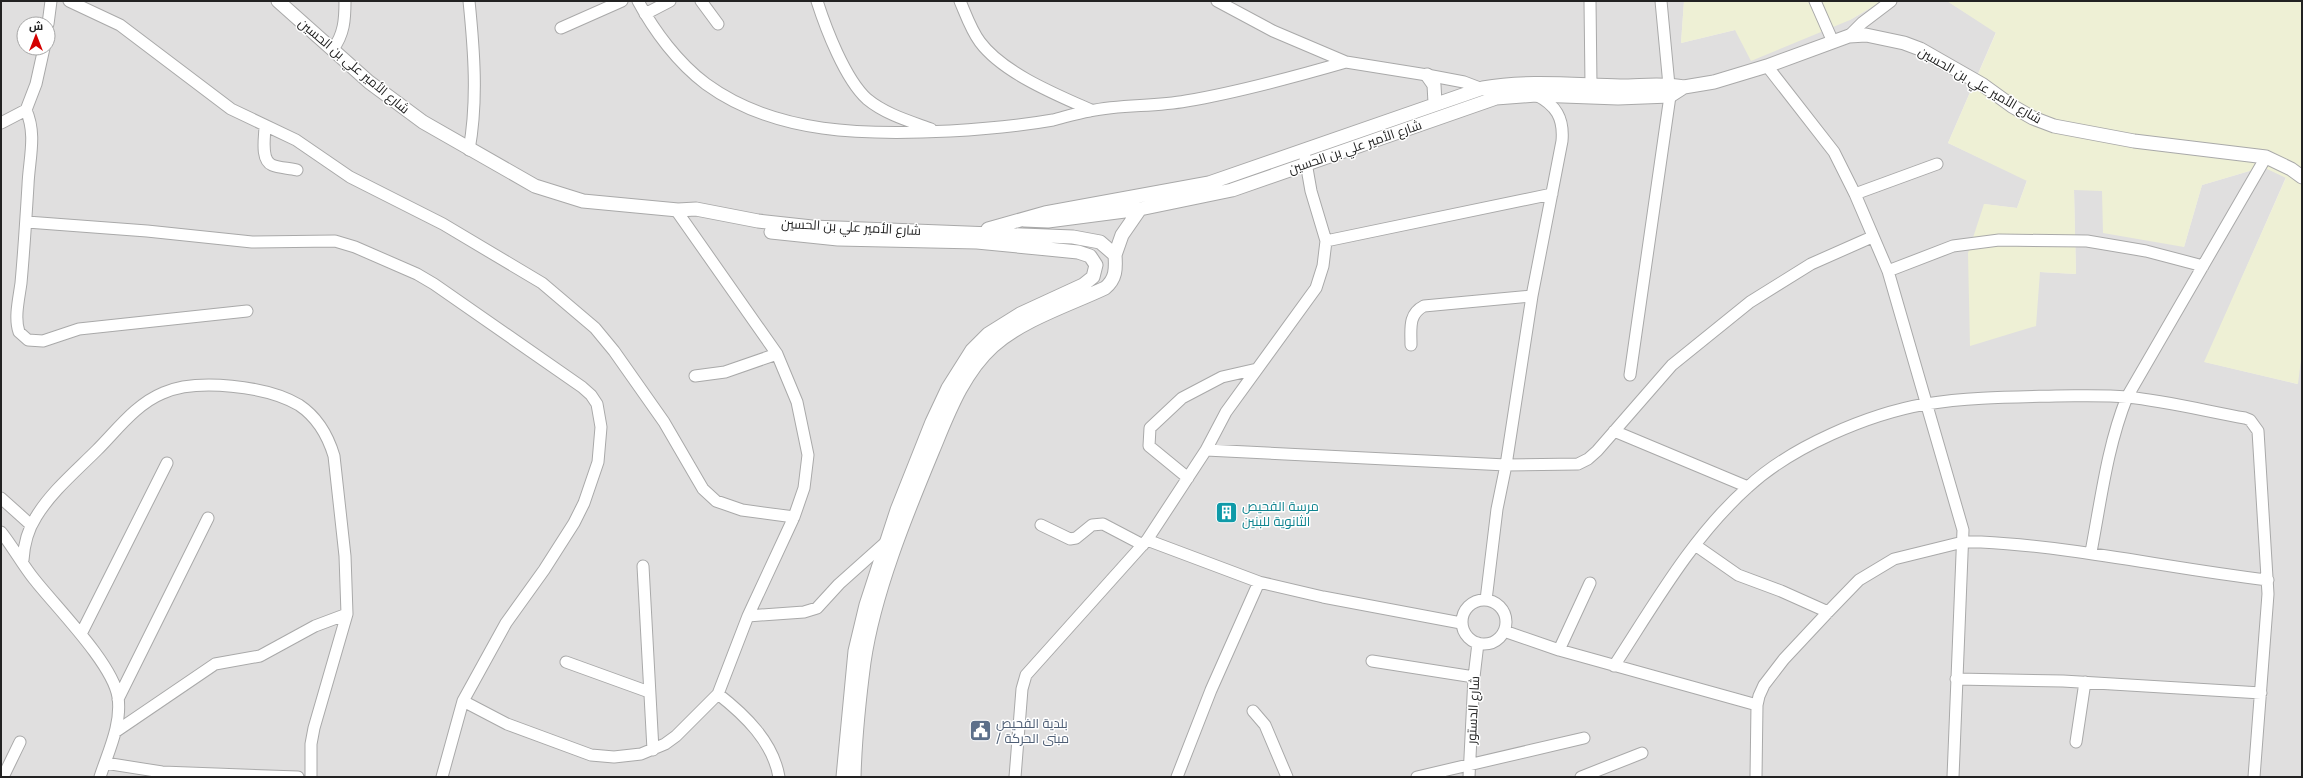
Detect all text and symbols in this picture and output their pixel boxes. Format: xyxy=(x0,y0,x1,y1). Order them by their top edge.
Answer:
street label: شارع الأمير علي بن الحسين xyxy=(294,15,413,119)
north arrow xyxy=(16,16,56,56)
text: ش xyxy=(29,19,43,33)
street label: شارع الأمير علي بن الحسين xyxy=(1914,43,2045,129)
street label: شارع الأمير علي بن الحسين xyxy=(1286,116,1425,180)
street label: شارع الأمير علي بن الحسين xyxy=(781,215,921,241)
place label: مرسة الفحيص الثانوية للبنين xyxy=(1242,498,1319,530)
building icon: مرسة الفحيص الثانوية للبنين xyxy=(1214,500,1240,526)
street label: شارع الدستور xyxy=(1463,676,1483,745)
place label: بلدية الفحيص / مبنى الحركة xyxy=(996,715,1069,747)
public building icon: بلدية الفحيص / مبنى الحركة xyxy=(968,717,994,743)

